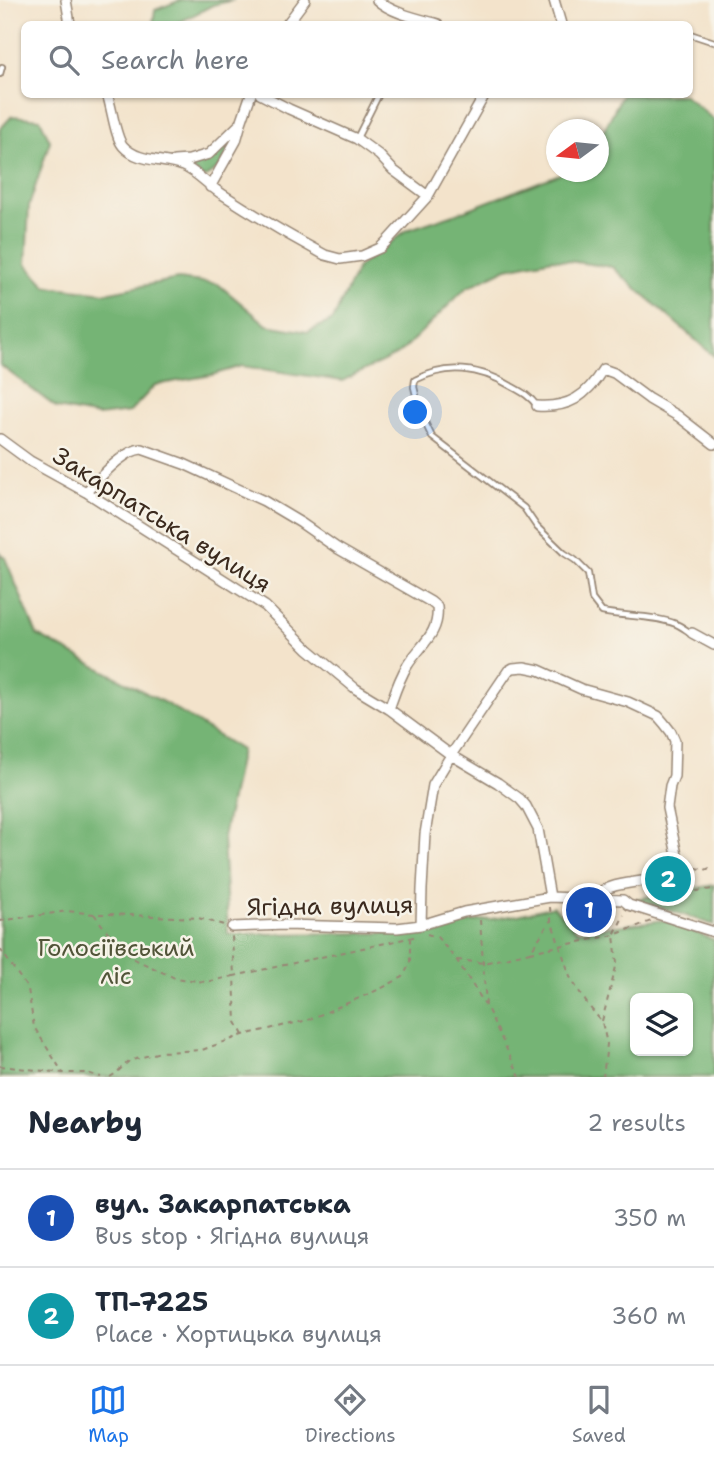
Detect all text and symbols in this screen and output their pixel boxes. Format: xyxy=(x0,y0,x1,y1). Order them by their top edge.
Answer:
search box xyxy=(21,21,693,98)
icon: search xyxy=(45,41,83,79)
text: Search here xyxy=(101,42,250,77)
north arrow xyxy=(546,119,609,182)
your location xyxy=(398,395,432,429)
street label: Закарпатська вулиця xyxy=(47,440,277,600)
pin: 2 xyxy=(645,853,691,905)
pin: 1 xyxy=(566,884,612,936)
street label: Ягідна вулиця xyxy=(247,889,413,923)
park label: Голосіївський ліс xyxy=(38,932,194,992)
map controls xyxy=(630,993,693,1056)
button: layers xyxy=(630,993,693,1056)
text: Nearby xyxy=(28,1102,143,1143)
text: 2 results xyxy=(587,1108,686,1138)
text: вул. Закарпатська xyxy=(95,1186,351,1221)
text: 1 xyxy=(46,1203,56,1233)
text: 350 m xyxy=(613,1203,686,1233)
text: Bus stop · Ягідна вулиця xyxy=(95,1221,370,1251)
text: ТП-7225 xyxy=(95,1284,208,1319)
text: 2 xyxy=(43,1301,59,1331)
text: 360 m xyxy=(611,1301,686,1331)
text: Place · Хортицька вулиця xyxy=(95,1319,382,1349)
tab: Map xyxy=(88,1381,129,1448)
tab: Directions xyxy=(305,1381,396,1448)
tab: Saved xyxy=(572,1381,626,1448)

